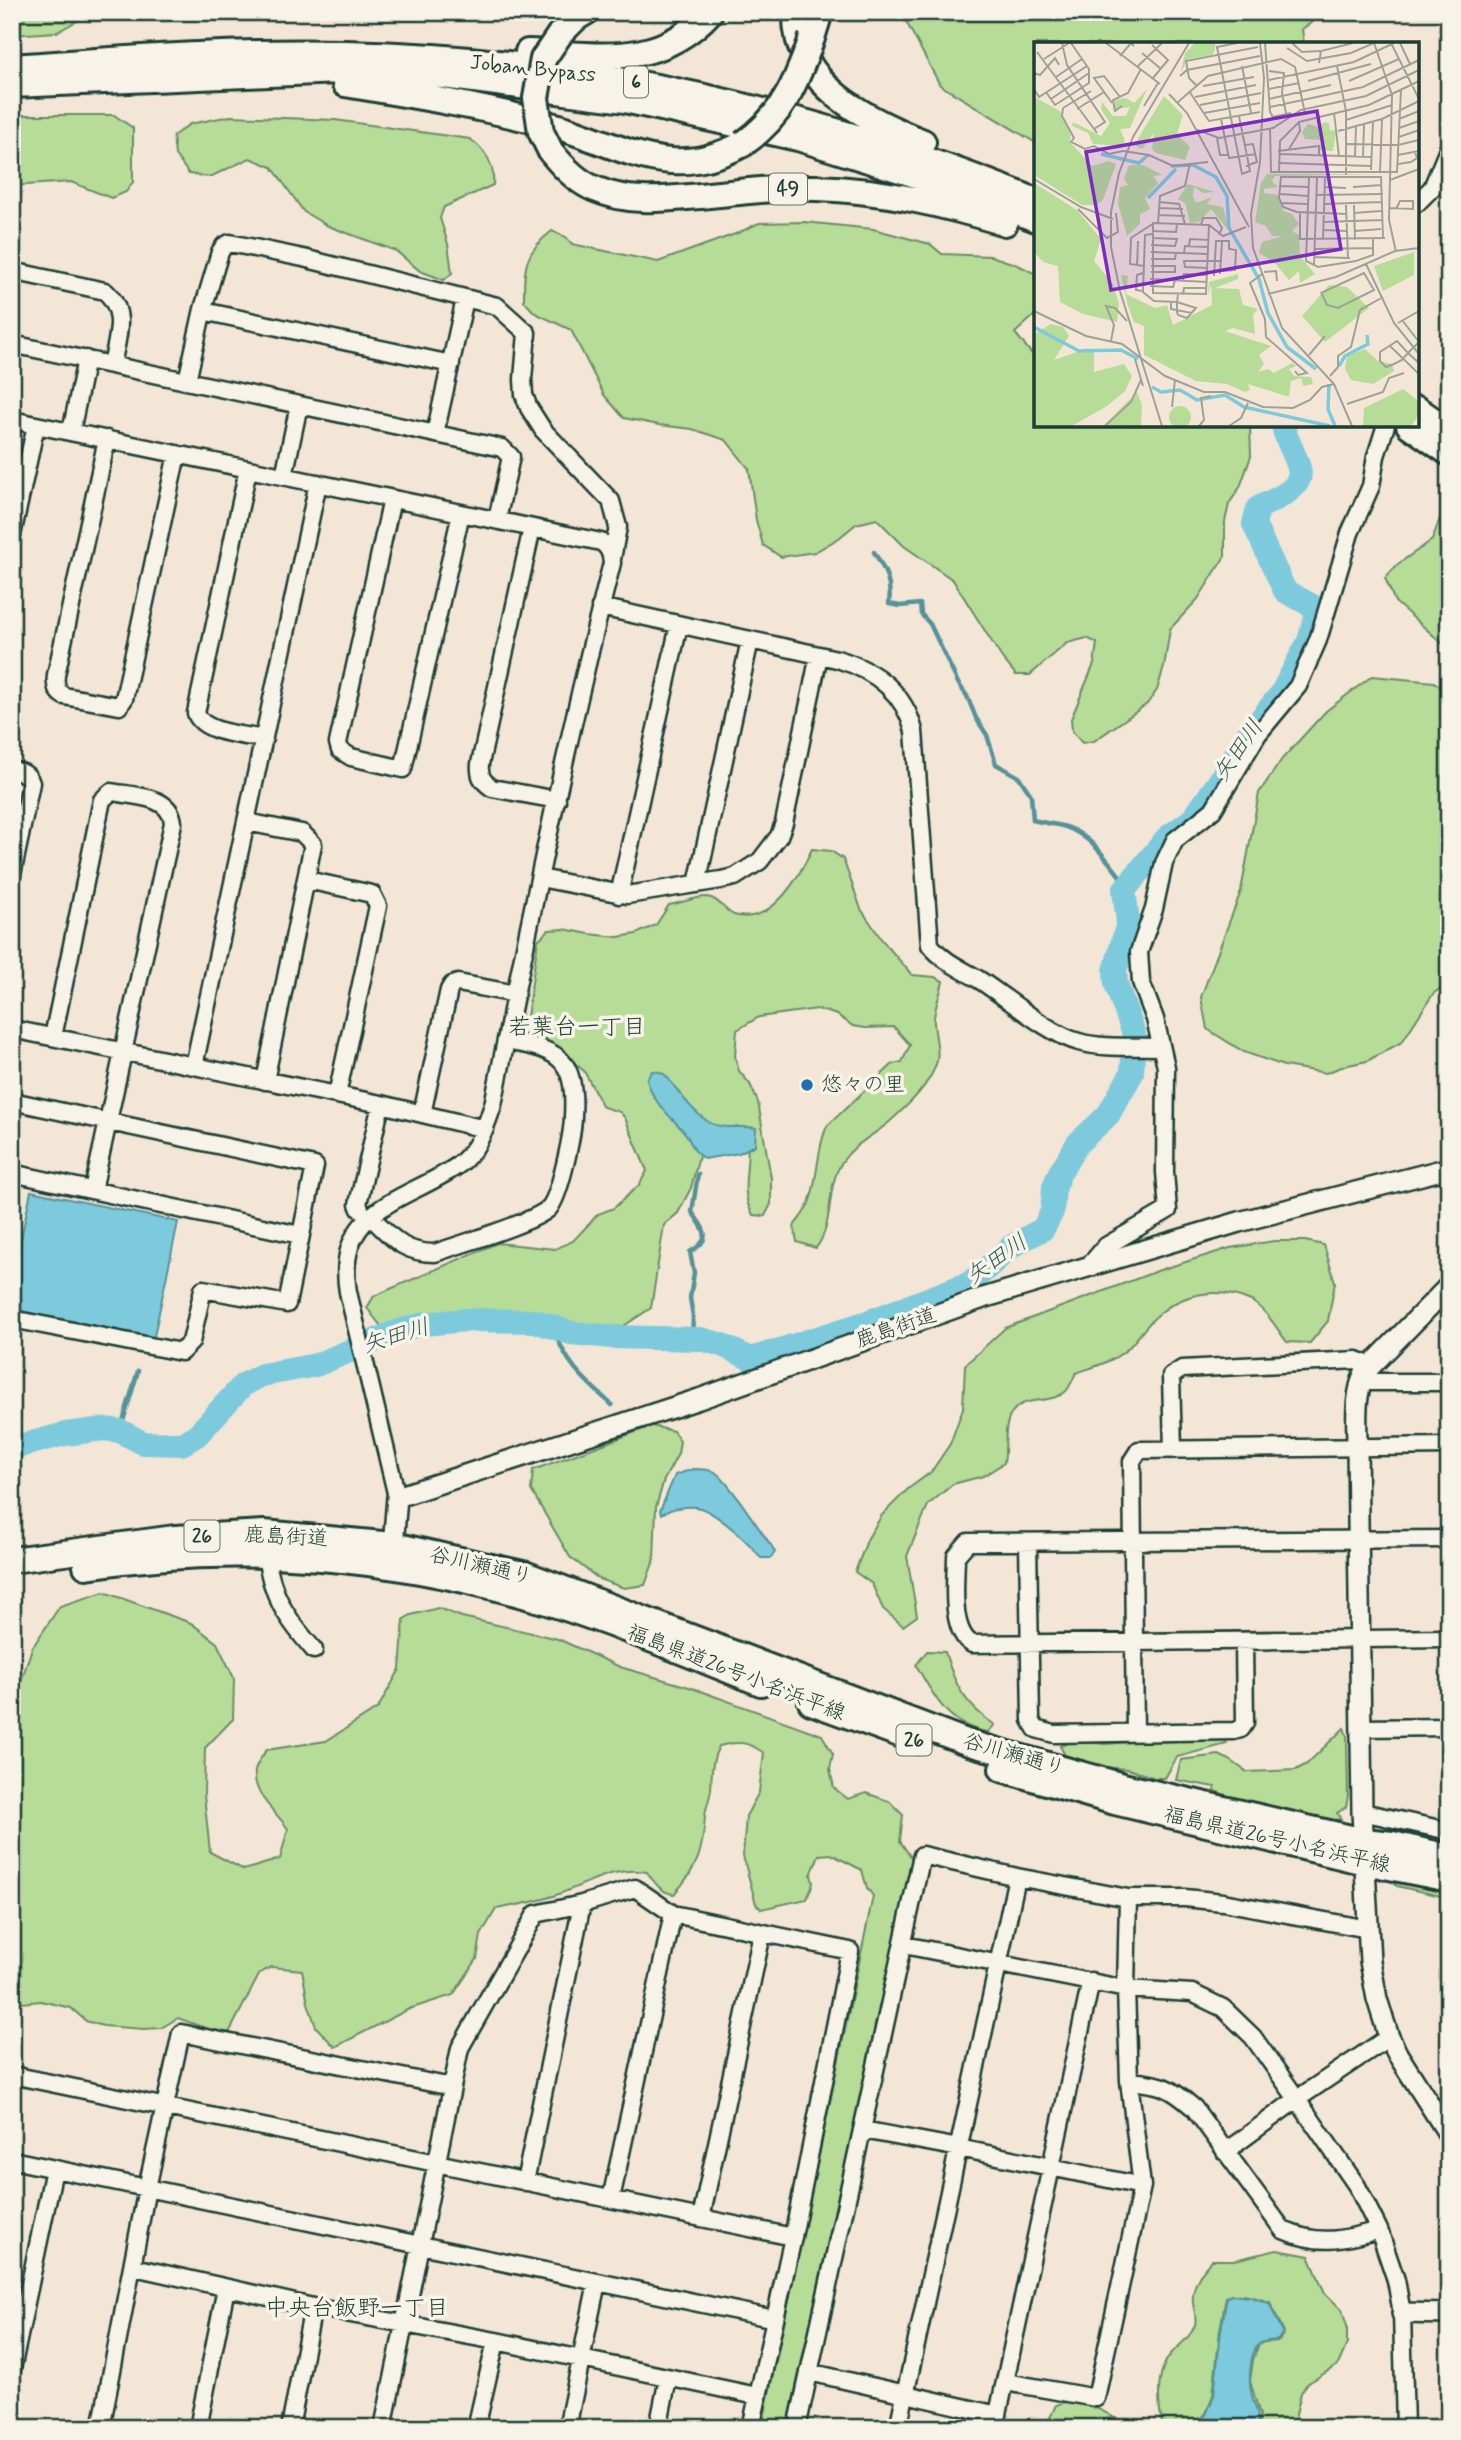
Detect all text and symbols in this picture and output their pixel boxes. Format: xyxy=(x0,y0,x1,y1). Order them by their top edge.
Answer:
inset map xyxy=(1034,42,1419,427)
street label: Joban Bypass xyxy=(469,48,597,90)
road number: 6 xyxy=(624,66,648,97)
road number: 49 xyxy=(769,174,807,204)
water label: 矢田川 xyxy=(1207,714,1271,788)
district label: 若葉台一丁目 xyxy=(508,1013,646,1043)
place label: 悠々の里 xyxy=(821,1071,905,1099)
marker: 悠々の里 xyxy=(799,1077,815,1093)
water label: 矢田川 xyxy=(960,1228,1034,1292)
street label: 鹿島街道 xyxy=(852,1301,940,1355)
water label: 矢田川 xyxy=(359,1313,433,1361)
road number: 26 xyxy=(184,1520,220,1552)
street label: 鹿島街道 xyxy=(243,1521,329,1553)
street label: 谷川瀬通り xyxy=(427,1541,535,1591)
street label: 福島県道26号小名浜平線 xyxy=(623,1618,849,1728)
road number: 26 xyxy=(897,1724,932,1756)
street label: 谷川瀬通り xyxy=(960,1727,1068,1783)
street label: 福島県道26号小名浜平線 xyxy=(1161,1800,1393,1880)
district label: 中央台飯野一丁目 xyxy=(265,2294,449,2324)

